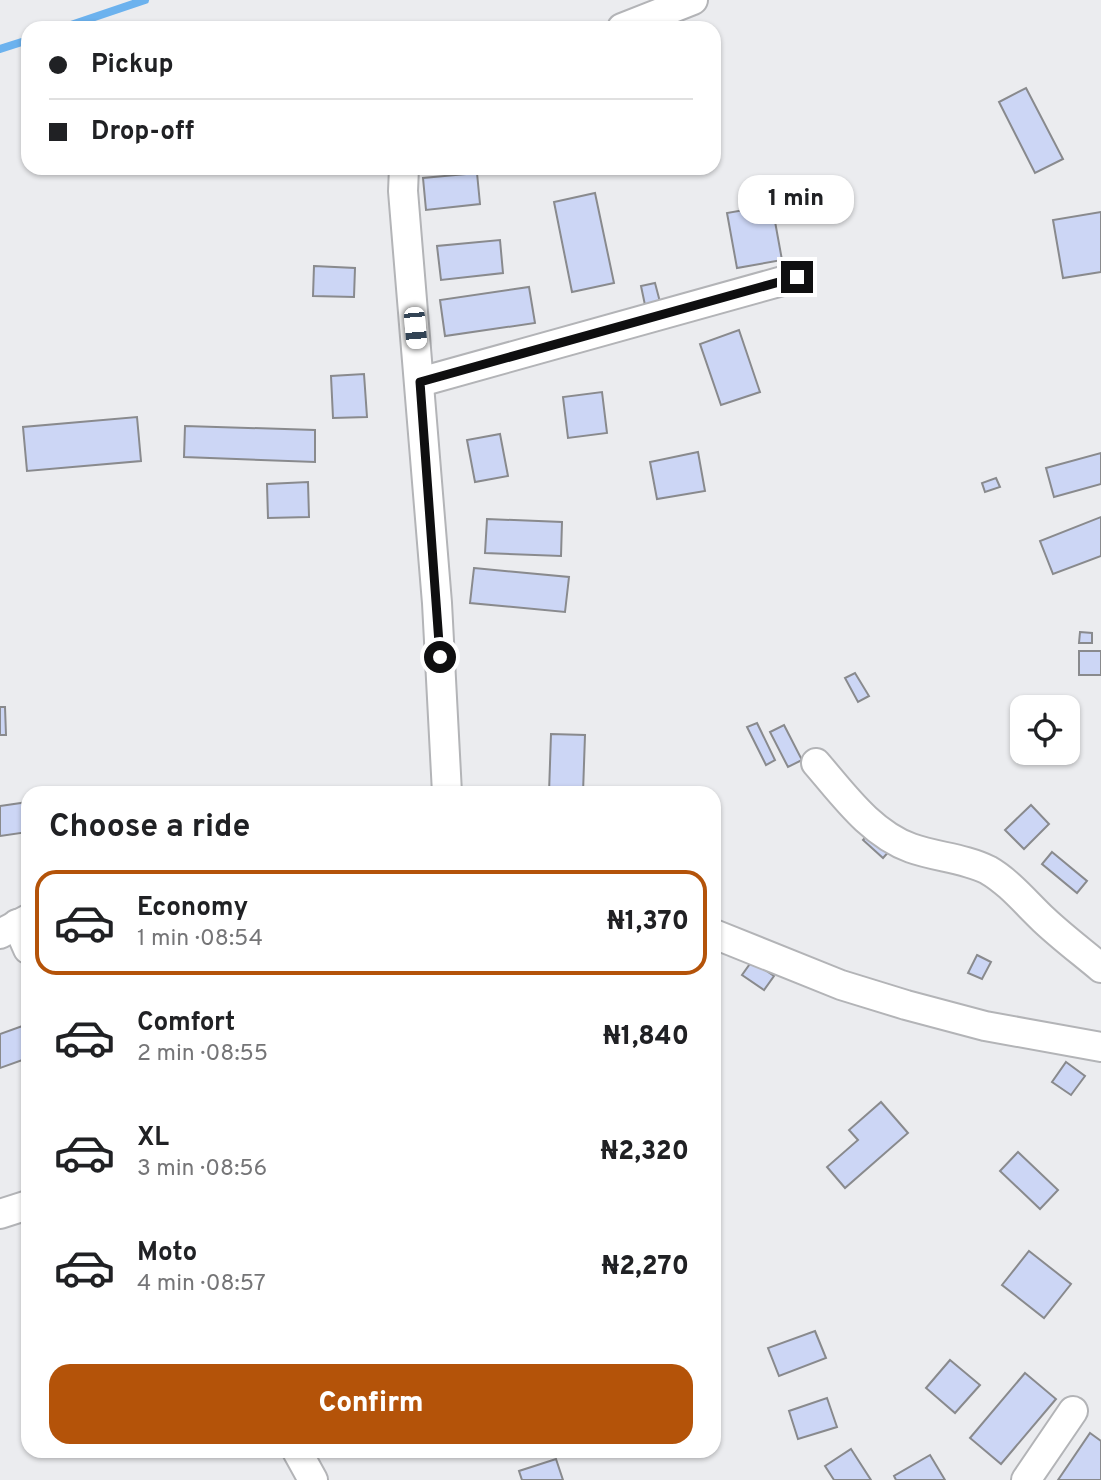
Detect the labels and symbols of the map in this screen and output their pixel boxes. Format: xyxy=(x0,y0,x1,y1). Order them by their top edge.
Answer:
callout: 1 min xyxy=(739,176,855,224)
route end xyxy=(781,261,813,293)
car xyxy=(403,306,428,350)
route start xyxy=(424,641,456,673)

